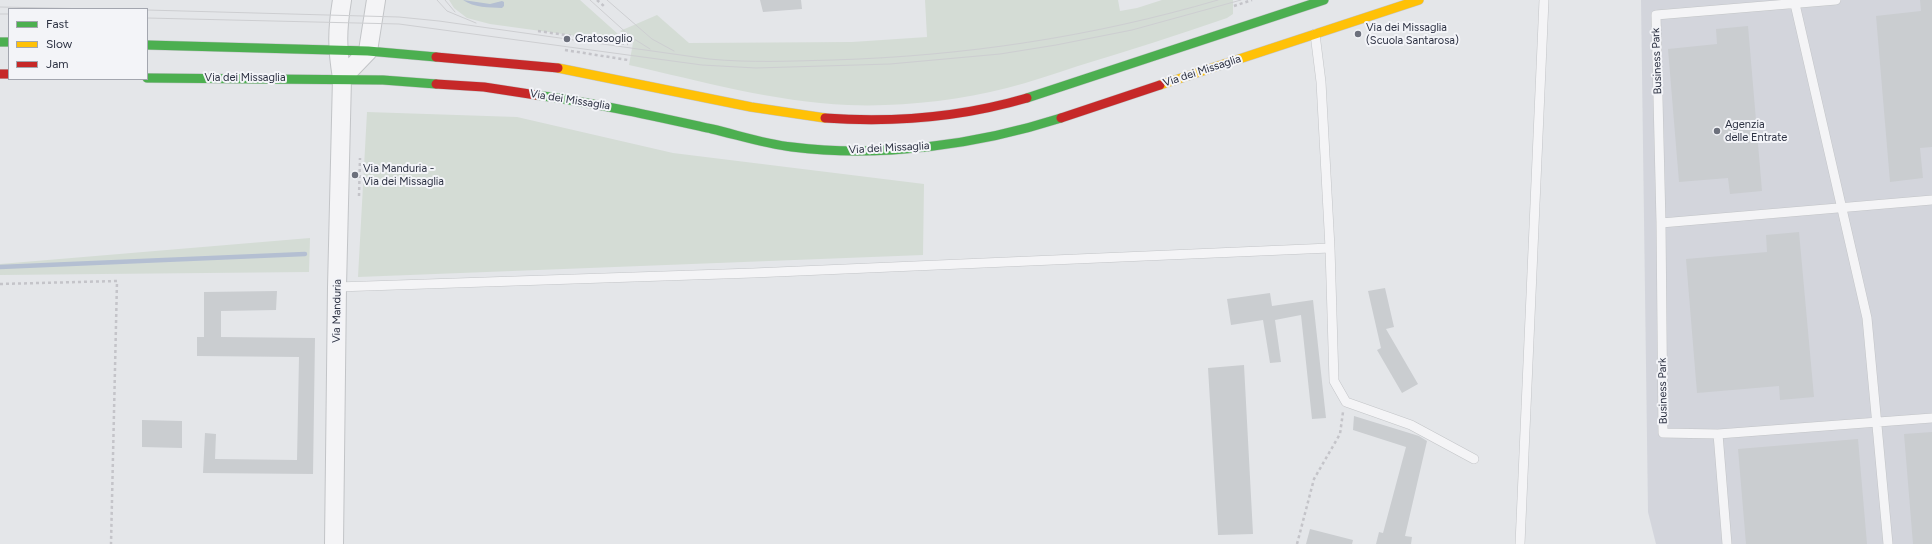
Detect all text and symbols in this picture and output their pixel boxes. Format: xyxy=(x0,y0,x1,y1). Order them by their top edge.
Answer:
legend xyxy=(8,8,148,80)
text: Fast xyxy=(46,17,69,31)
place label: Via dei Missaglia (Scuola Santarosa) xyxy=(1366,21,1459,47)
street label: Business Park xyxy=(1649,28,1665,94)
marker: Via dei Missaglia (Scuola Santarosa) xyxy=(1353,29,1363,39)
place label: Gratosoglio xyxy=(575,32,633,46)
marker: Gratosoglio xyxy=(562,34,572,44)
text: Slow xyxy=(46,37,72,51)
street label: Via dei Missaglia xyxy=(1161,52,1243,90)
text: Jam xyxy=(46,57,69,71)
street label: Via dei Missaglia xyxy=(205,71,285,85)
street label: Via dei Missaglia xyxy=(529,87,611,113)
place label: Agenzia delle Entrate xyxy=(1725,118,1787,144)
marker: Agenzia delle Entrate xyxy=(1712,126,1722,136)
street label: Via dei Missaglia xyxy=(848,139,930,157)
place label: Via Manduria - Via dei Missaglia xyxy=(363,162,444,188)
marker: Via Manduria - Via dei Missaglia xyxy=(350,170,360,180)
street label: Via Manduria xyxy=(330,279,344,343)
street label: Business Park xyxy=(1656,358,1670,424)

